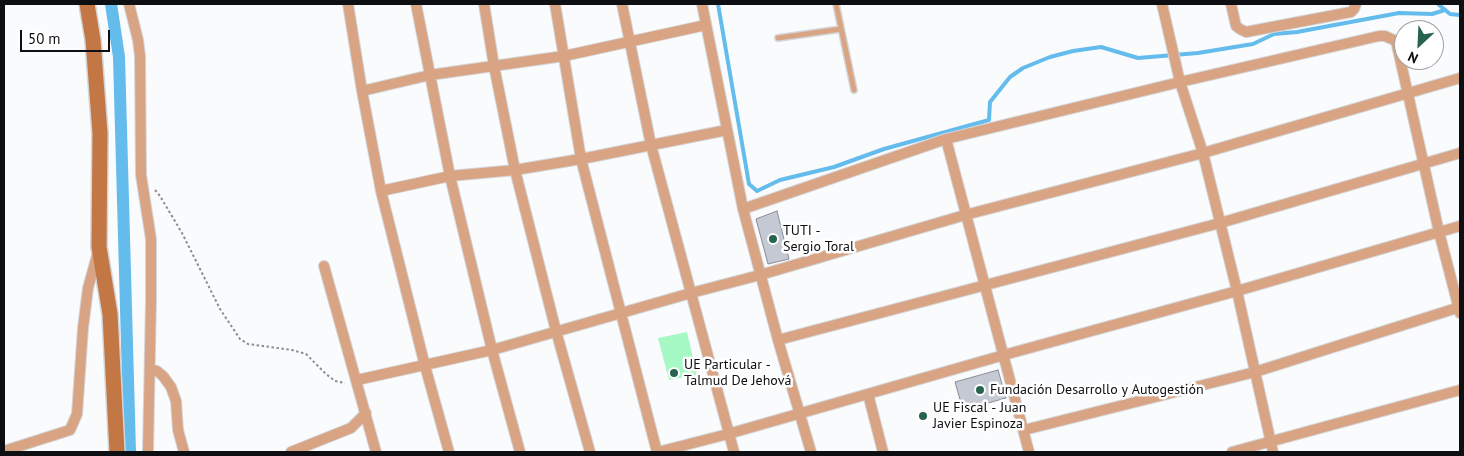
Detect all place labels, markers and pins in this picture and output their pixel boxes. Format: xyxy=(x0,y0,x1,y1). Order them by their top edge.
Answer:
place label: TUTI - Sergio Toral xyxy=(783,223,854,256)
marker: TUTI - Sergio Toral xyxy=(767,233,779,245)
place label: UE Particular - Talmud De Jehová xyxy=(684,357,791,390)
marker: UE Particular - Talmud De Jehová xyxy=(668,367,680,379)
place label: Fundación Desarrollo y Autogestión xyxy=(990,382,1204,398)
marker: Fundación Desarrollo y Autogestión xyxy=(974,384,986,396)
place label: UE Fiscal - Juan Javier Espinoza xyxy=(933,400,1026,432)
marker: UE Fiscal - Juan Javier Espinoza xyxy=(917,410,929,422)

